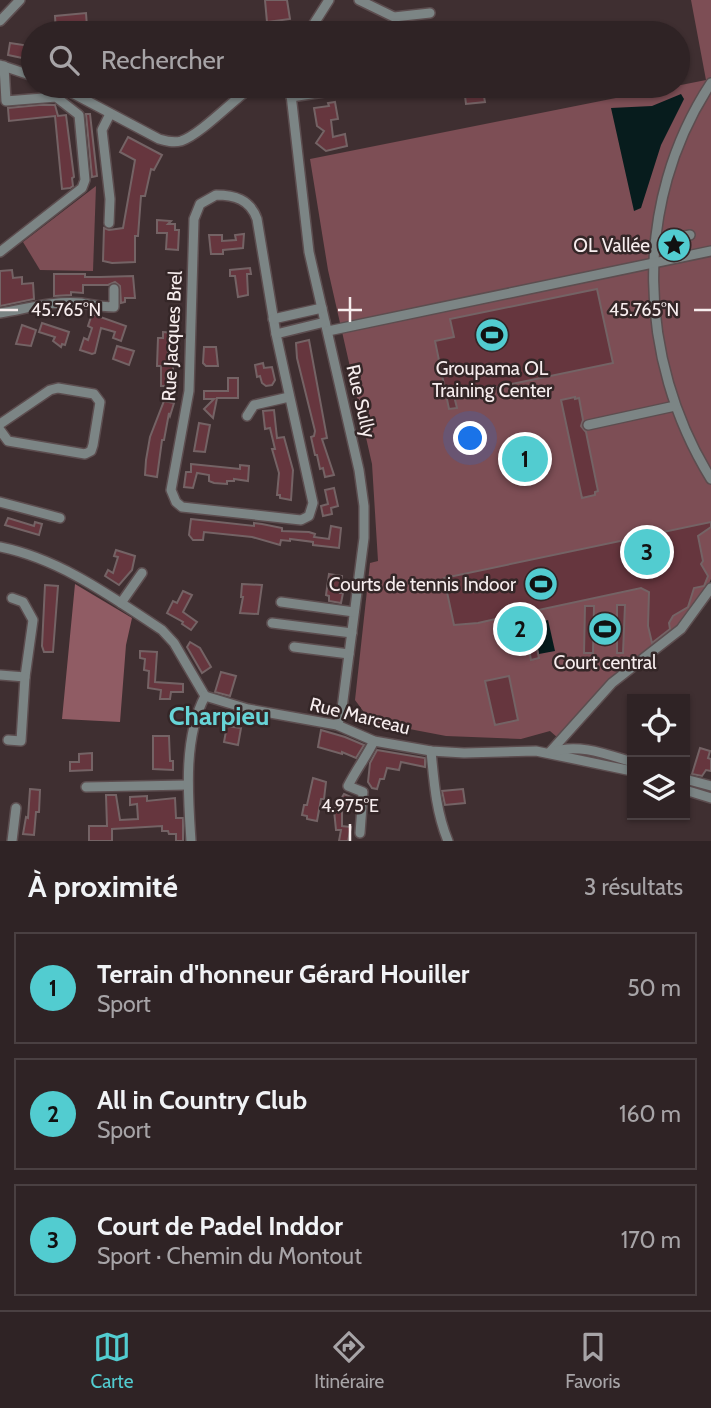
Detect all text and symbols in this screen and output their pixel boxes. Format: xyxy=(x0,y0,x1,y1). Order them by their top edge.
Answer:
search box xyxy=(21,21,690,98)
icon: search xyxy=(45,41,83,79)
text: Rechercher xyxy=(101,44,224,76)
place icon: OL Vallée xyxy=(655,226,693,264)
place label: OL Vallée xyxy=(573,234,650,257)
street label: Rue Jacques Brel xyxy=(157,269,187,402)
text: 45.765°N xyxy=(31,299,101,321)
text: 45.765°N xyxy=(609,299,679,321)
sports icon: Groupama OL Training Center xyxy=(473,316,511,354)
place label: Groupama OL Training Center xyxy=(432,357,552,402)
street label: Rue Sully xyxy=(341,362,381,440)
your location xyxy=(453,421,487,455)
pin: 1 xyxy=(502,433,548,485)
pin: 3 xyxy=(624,526,670,578)
sports icon: Courts de tennis Indoor xyxy=(522,565,560,603)
place label: Courts de tennis Indoor xyxy=(329,573,516,596)
pin: 2 xyxy=(497,603,543,655)
sports icon: Court central xyxy=(586,610,624,648)
place label: Court central xyxy=(553,651,657,674)
street label: Rue Marceau xyxy=(307,692,413,740)
map controls xyxy=(627,694,690,820)
button: locate xyxy=(627,694,690,757)
district label: Charpieu xyxy=(169,700,269,732)
button: layers xyxy=(627,757,690,820)
text: 4.975°E xyxy=(321,795,379,817)
text: À proximité xyxy=(28,868,178,905)
text: 3 résultats xyxy=(584,873,683,901)
text: Terrain d'honneur Gérard Houiller xyxy=(97,958,469,990)
text: 1 xyxy=(49,974,57,1002)
text: 50 m xyxy=(627,974,681,1002)
text: Sport xyxy=(97,990,151,1018)
text: All in Country Club xyxy=(97,1084,307,1116)
text: 2 xyxy=(47,1100,59,1128)
text: 160 m xyxy=(619,1100,681,1128)
text: Sport xyxy=(97,1116,151,1144)
text: Court de Padel Inddor xyxy=(97,1210,343,1242)
text: 3 xyxy=(47,1226,59,1254)
text: 170 m xyxy=(621,1226,681,1254)
text: Sport · Chemin du Montout xyxy=(97,1242,362,1270)
tab: Carte xyxy=(90,1328,133,1393)
tab: Itinéraire xyxy=(314,1328,384,1393)
tab: Favoris xyxy=(565,1328,620,1393)

